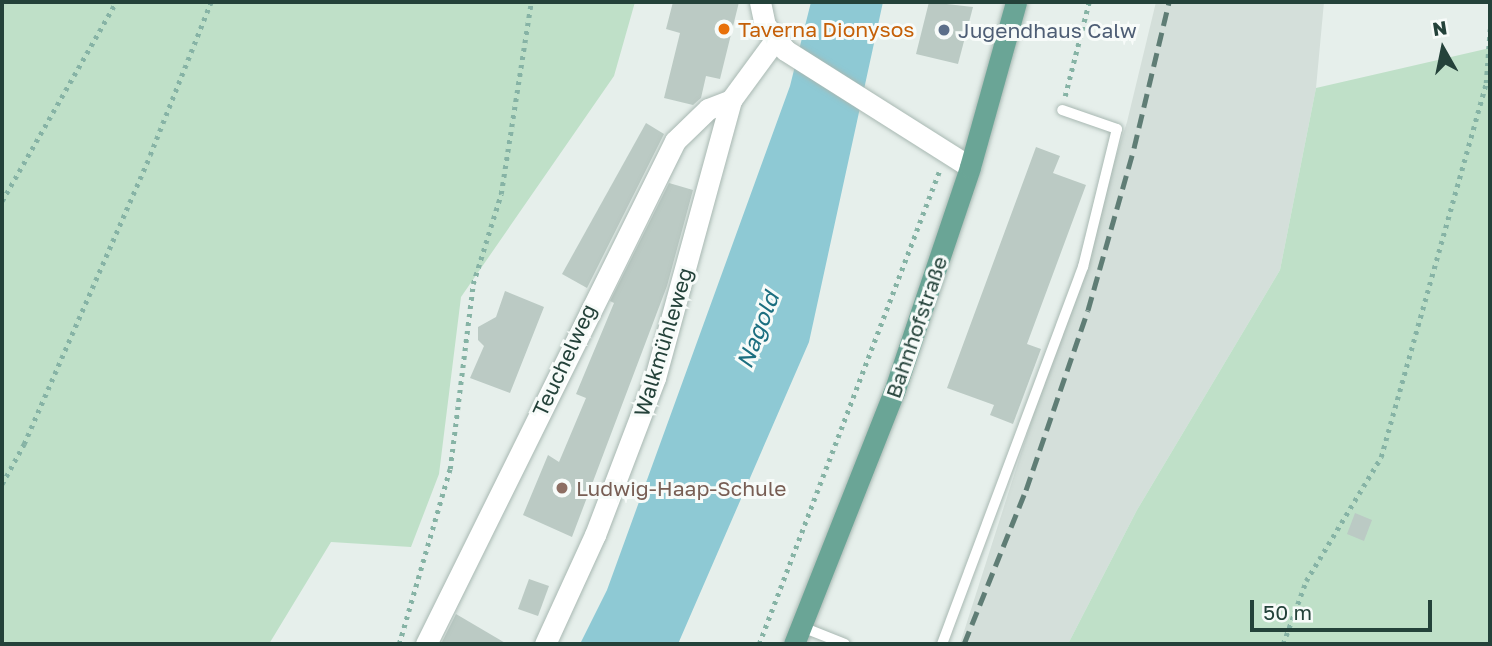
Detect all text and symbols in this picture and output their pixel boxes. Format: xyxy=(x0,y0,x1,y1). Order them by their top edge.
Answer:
north arrow xyxy=(1408,14,1478,84)
text: N xyxy=(1431,15,1449,40)
place label: Taverna Dionysos xyxy=(738,16,914,42)
place label: Jugendhaus Calw xyxy=(958,17,1137,43)
marker: Taverna Dionysos xyxy=(716,21,732,37)
marker: Jugendhaus Calw xyxy=(936,22,952,38)
street label: Bahnhofstraße xyxy=(880,253,952,401)
street label: Walkmühleweg xyxy=(628,265,698,419)
water label: Nagold xyxy=(730,288,784,372)
street label: Teuchelweg xyxy=(527,300,601,420)
place label: Ludwig-Haap-Schule xyxy=(576,475,786,501)
marker: Ludwig-Haap-Schule xyxy=(554,480,570,496)
scale bar xyxy=(1254,586,1436,630)
text: 50 m xyxy=(1263,599,1312,625)

